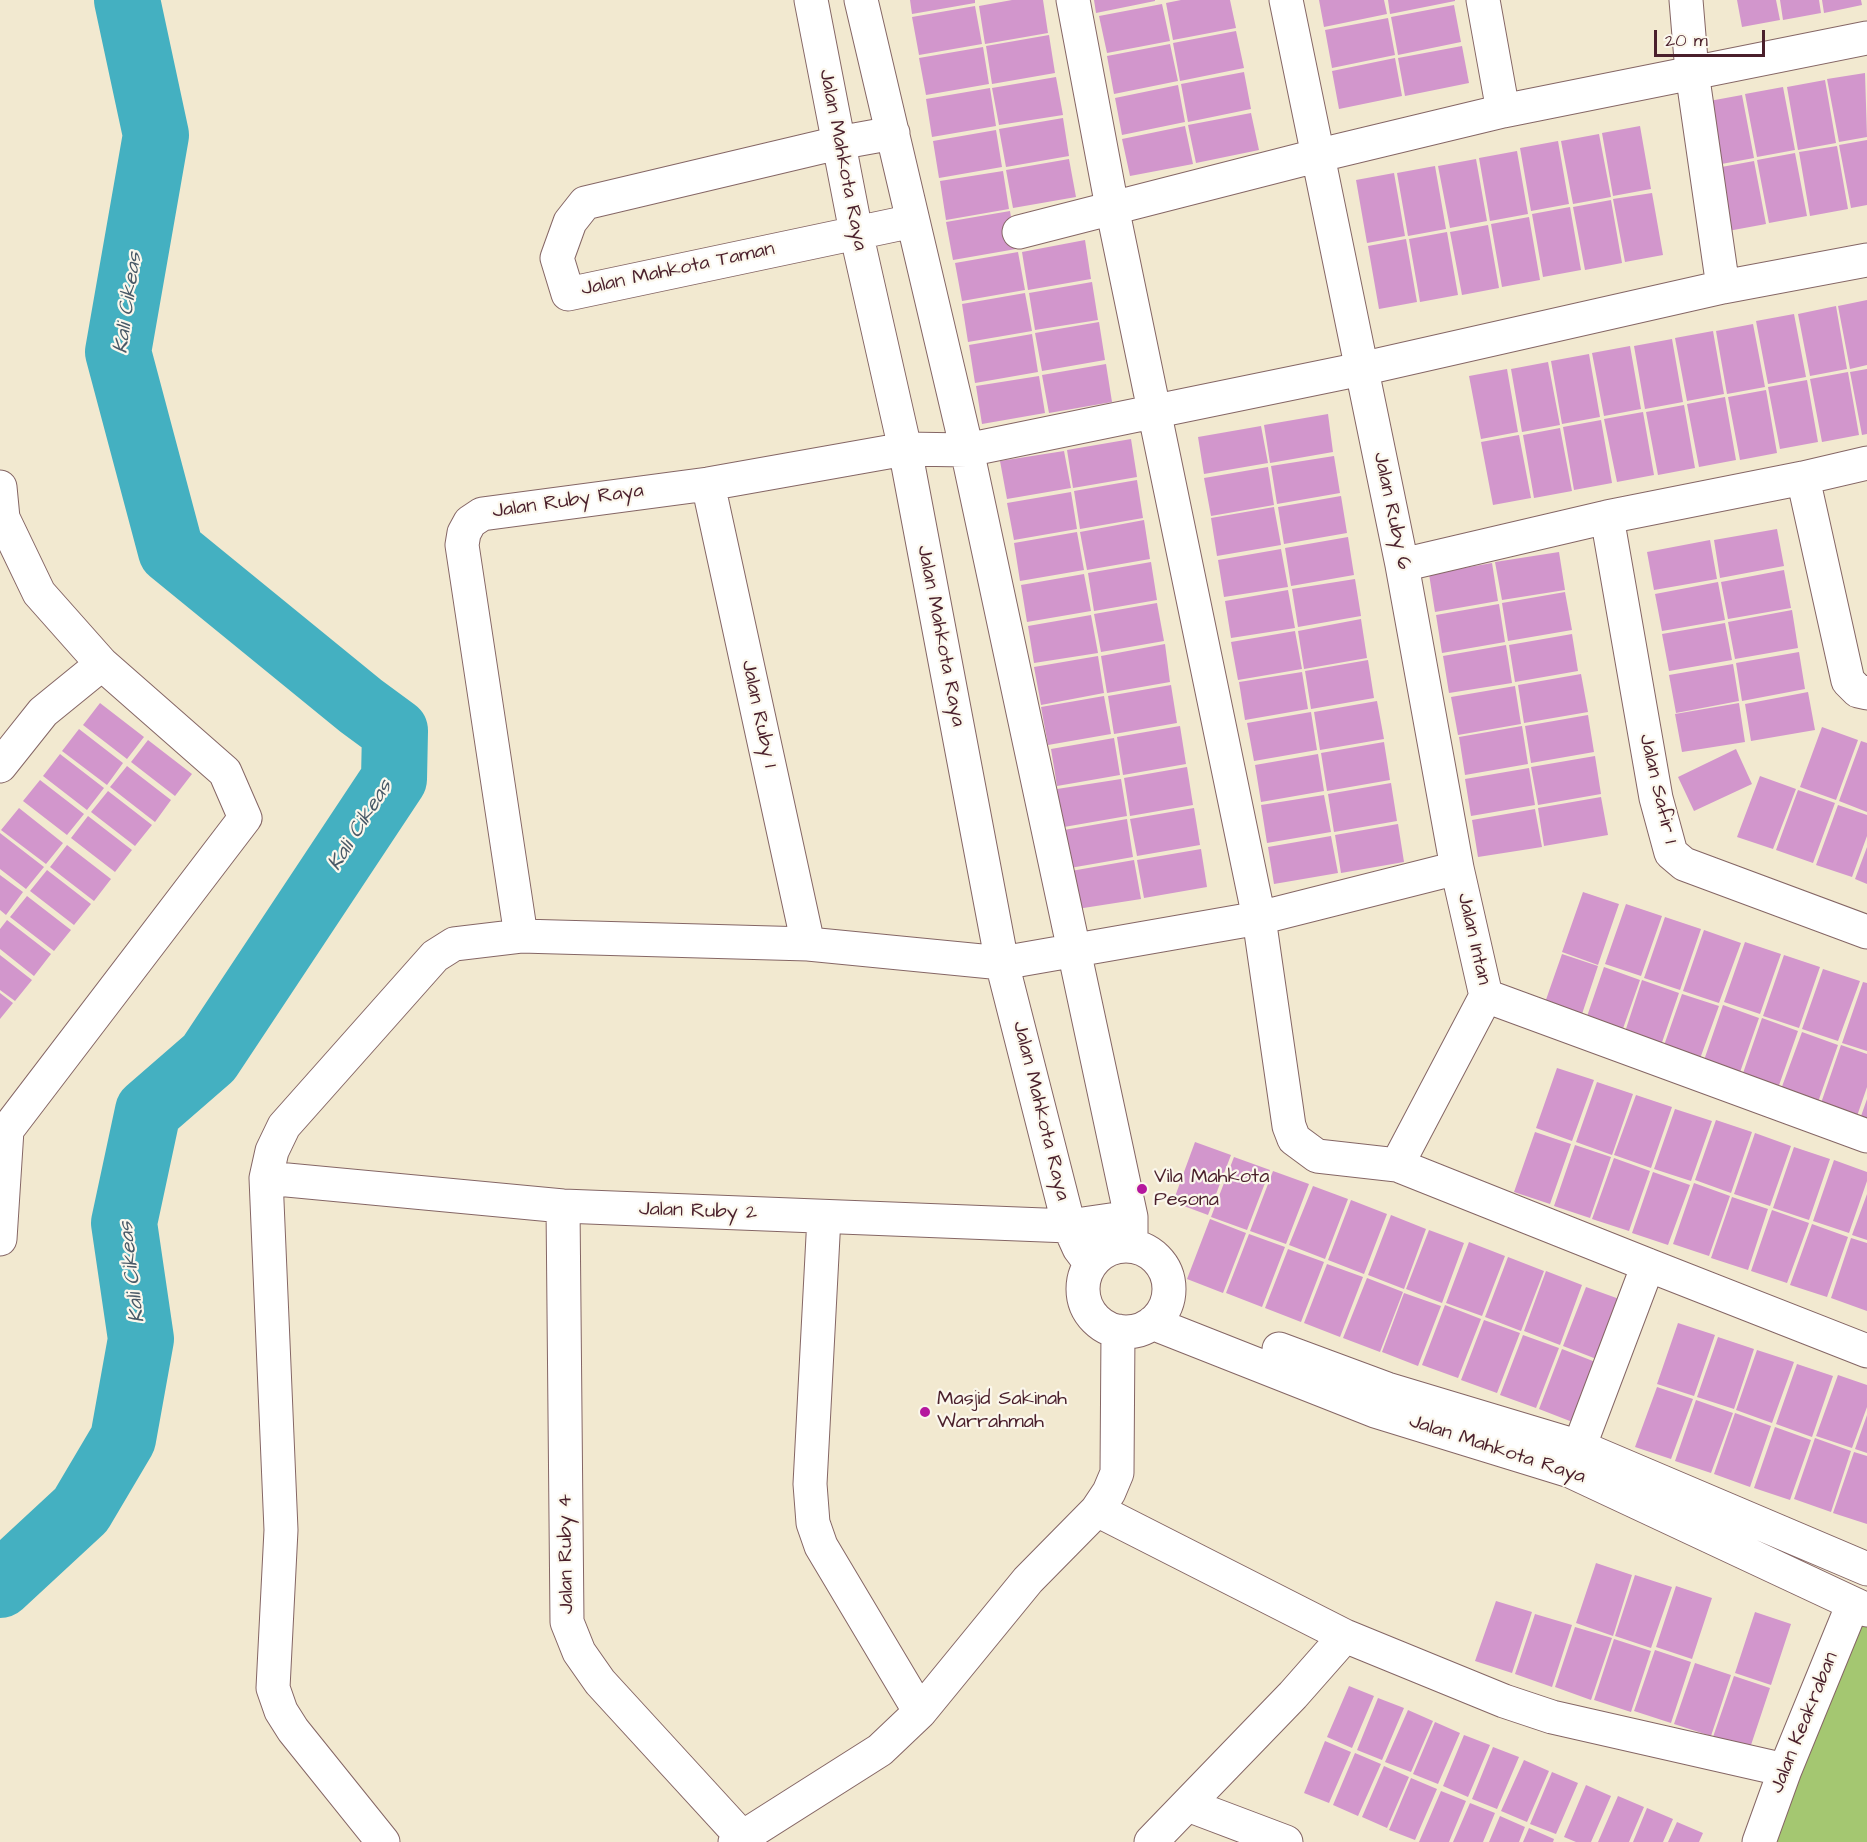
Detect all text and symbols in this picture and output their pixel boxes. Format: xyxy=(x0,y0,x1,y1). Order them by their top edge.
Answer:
scale bar xyxy=(1657,18,1768,56)
text: 20 m xyxy=(1665,28,1708,53)
street label: Jalan Mahkota Raya xyxy=(813,67,871,253)
street label: Jalan Mahkota Taman xyxy=(579,238,777,302)
water label: Kali Cikeas xyxy=(109,251,149,355)
street label: Jalan Ruby 6 xyxy=(1367,450,1415,572)
street label: Jalan Ruby Raya xyxy=(491,480,645,524)
street label: Jalan Mahkota Raya xyxy=(911,543,969,729)
street label: Jalan Ruby 1 xyxy=(735,658,781,770)
street label: Jalan Safir 1 xyxy=(1633,732,1681,846)
water label: Kali Cikeas xyxy=(323,776,399,876)
street label: Jalan Intan xyxy=(1451,891,1495,987)
street label: Jalan Mahkota Raya xyxy=(1006,1019,1074,1203)
place label: Vila Mahkota Pesona xyxy=(1154,1166,1269,1213)
marker: Vila Mahkota Pesona xyxy=(1135,1182,1149,1196)
street label: Jalan Ruby 2 xyxy=(639,1198,757,1226)
water label: Kali Cikeas xyxy=(114,1220,152,1324)
place label: Masjid Sakinah Warrahmah xyxy=(937,1388,1067,1435)
marker: Masjid Sakinah Warrahmah xyxy=(918,1405,932,1419)
street label: Jalan Mahkota Raya xyxy=(1406,1410,1588,1490)
street label: Jalan Ruby 4 xyxy=(554,1494,580,1614)
street label: Jalan Keakraban xyxy=(1766,1649,1844,1797)

